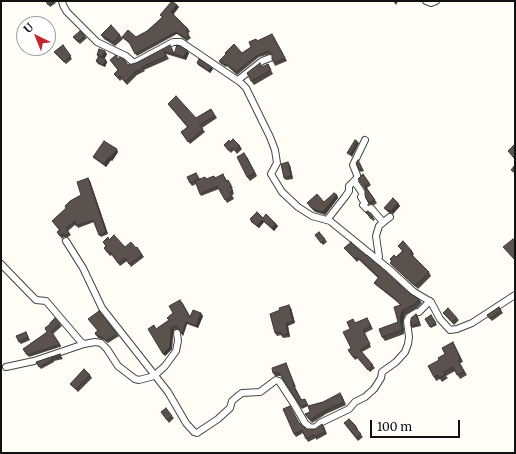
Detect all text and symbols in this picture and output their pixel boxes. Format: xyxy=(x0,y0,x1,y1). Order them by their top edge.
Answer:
north arrow xyxy=(16,16,56,56)
text: U xyxy=(21,20,36,36)
scale bar xyxy=(372,412,462,438)
text: 100 m xyxy=(377,419,412,434)

